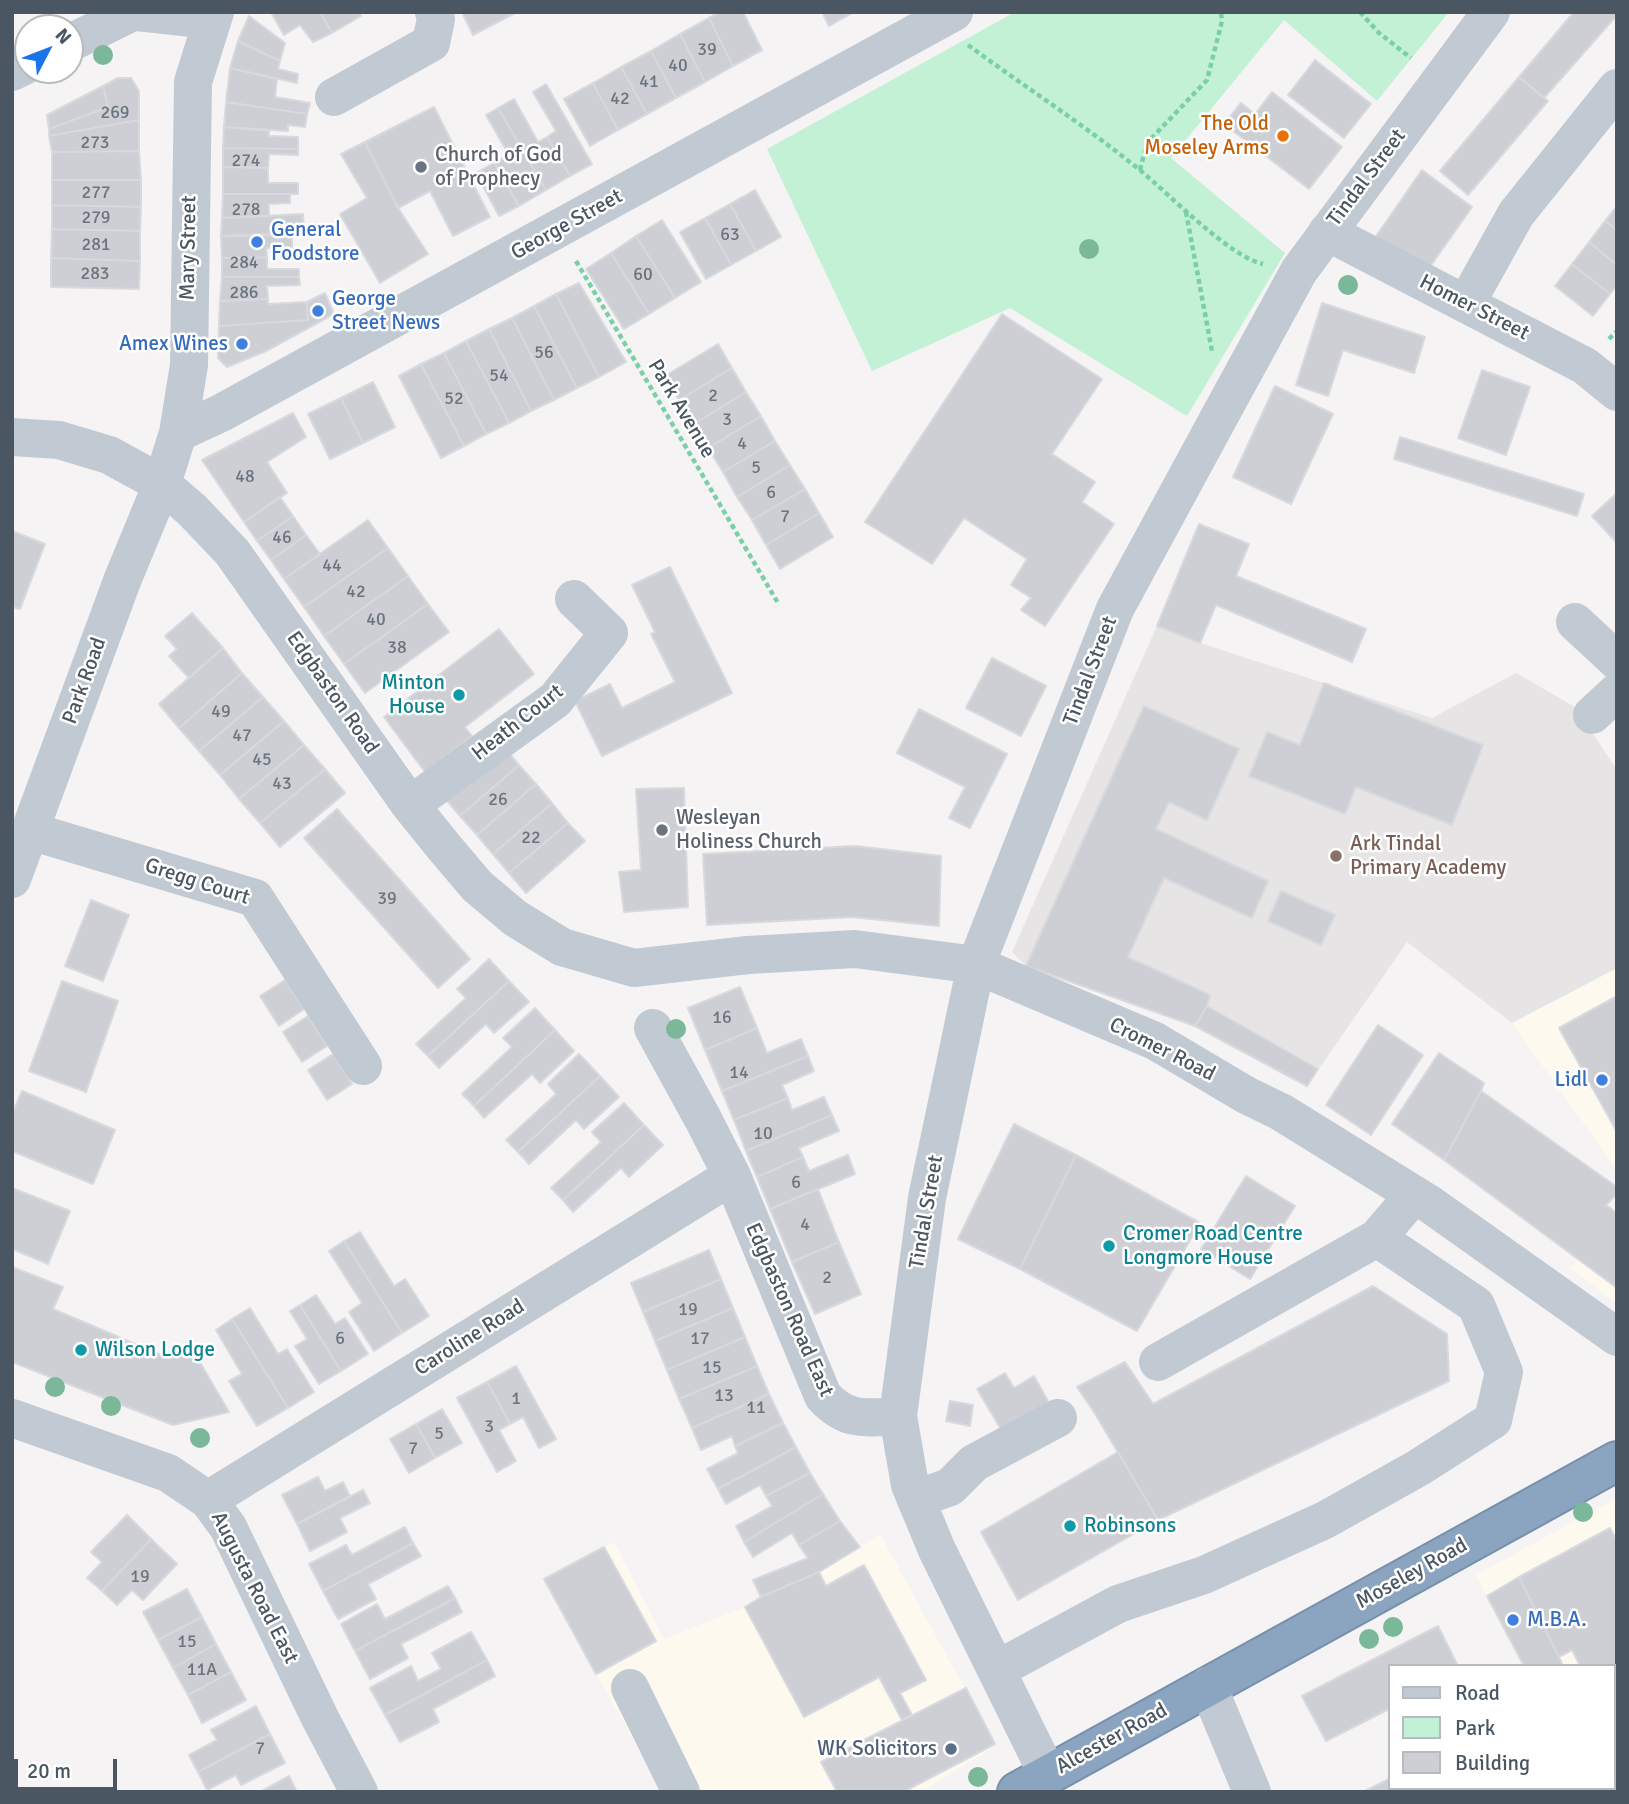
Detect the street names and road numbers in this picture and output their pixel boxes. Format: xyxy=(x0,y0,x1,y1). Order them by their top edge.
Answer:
street label: Tindal Street xyxy=(1322,125,1412,231)
street label: George Street xyxy=(507,184,627,266)
street label: Mary Street xyxy=(175,195,203,301)
street label: Homer Street xyxy=(1415,270,1533,346)
street label: Park Avenue xyxy=(642,355,720,463)
street label: Tindal Street xyxy=(1059,613,1123,729)
street label: Edgbaston Road xyxy=(280,627,384,759)
street label: Park Road xyxy=(58,634,112,728)
street label: Heath Court xyxy=(467,680,569,766)
street label: Gregg Court xyxy=(141,853,253,911)
street label: Cromer Road xyxy=(1105,1013,1219,1087)
street label: Tindal Street xyxy=(905,1153,949,1271)
street label: Edgbaston Road East xyxy=(739,1219,839,1401)
street label: Caroline Road xyxy=(410,1294,530,1382)
street label: Augusta Road East xyxy=(205,1508,303,1668)
street label: Moseley Road xyxy=(1352,1533,1472,1615)
street label: Alcester Road xyxy=(1052,1698,1172,1780)

